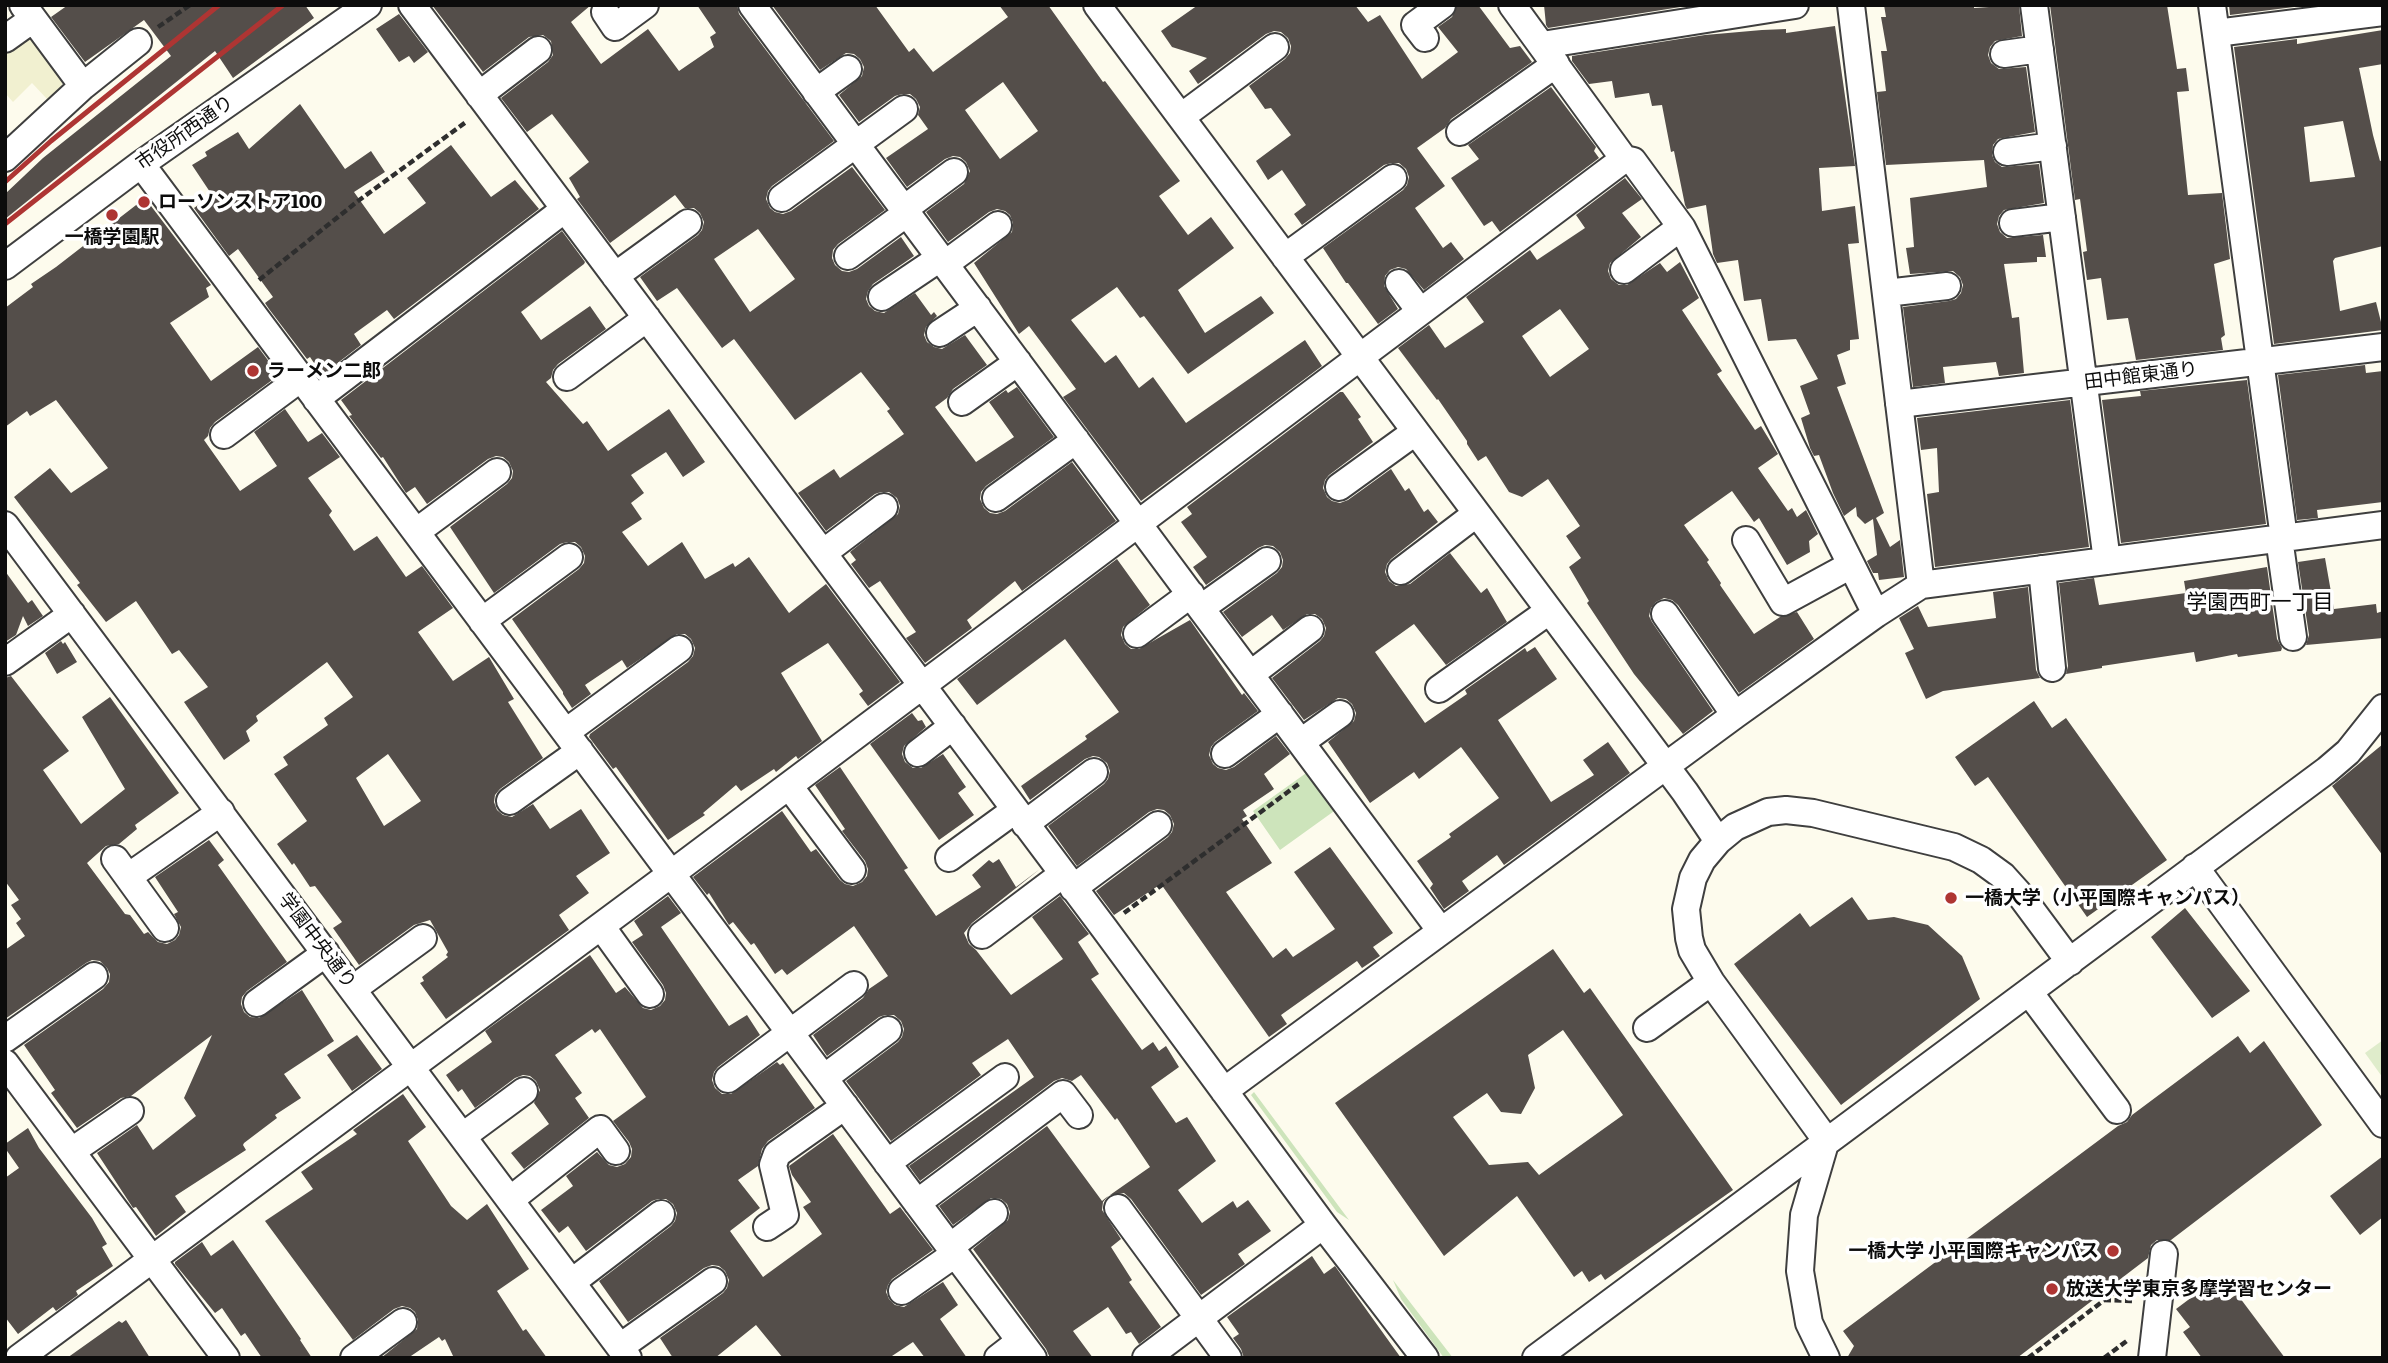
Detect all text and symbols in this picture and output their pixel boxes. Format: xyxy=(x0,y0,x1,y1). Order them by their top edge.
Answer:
street label: 市役所西通り xyxy=(132,91,238,175)
place label: ローソンストア100 xyxy=(158,191,322,213)
marker: ローソンストア100 xyxy=(136,194,152,210)
marker: 一橋学園駅 xyxy=(104,207,120,223)
place label: 一橋学園駅 xyxy=(65,226,159,248)
street label: 田中館東通り xyxy=(2083,358,2199,394)
place label: ラーメン二郎 xyxy=(267,360,381,382)
marker: ラーメン二郎 xyxy=(245,363,261,379)
district label: 学園西町一丁目 xyxy=(2187,590,2333,616)
place label: 一橋大学（小平国際キャンパス） xyxy=(1965,887,2250,909)
street label: 学園中央通り xyxy=(274,889,360,993)
marker: 一橋大学（小平国際キャンパス） xyxy=(1943,890,1959,906)
place label: 一橋大学 小平国際キャンパス xyxy=(1848,1240,2099,1262)
marker: 一橋大学 小平国際キャンパス xyxy=(2105,1243,2121,1259)
place label: 放送大学東京多摩学習センター xyxy=(2066,1278,2332,1300)
marker: 放送大学東京多摩学習センター xyxy=(2044,1281,2060,1297)

